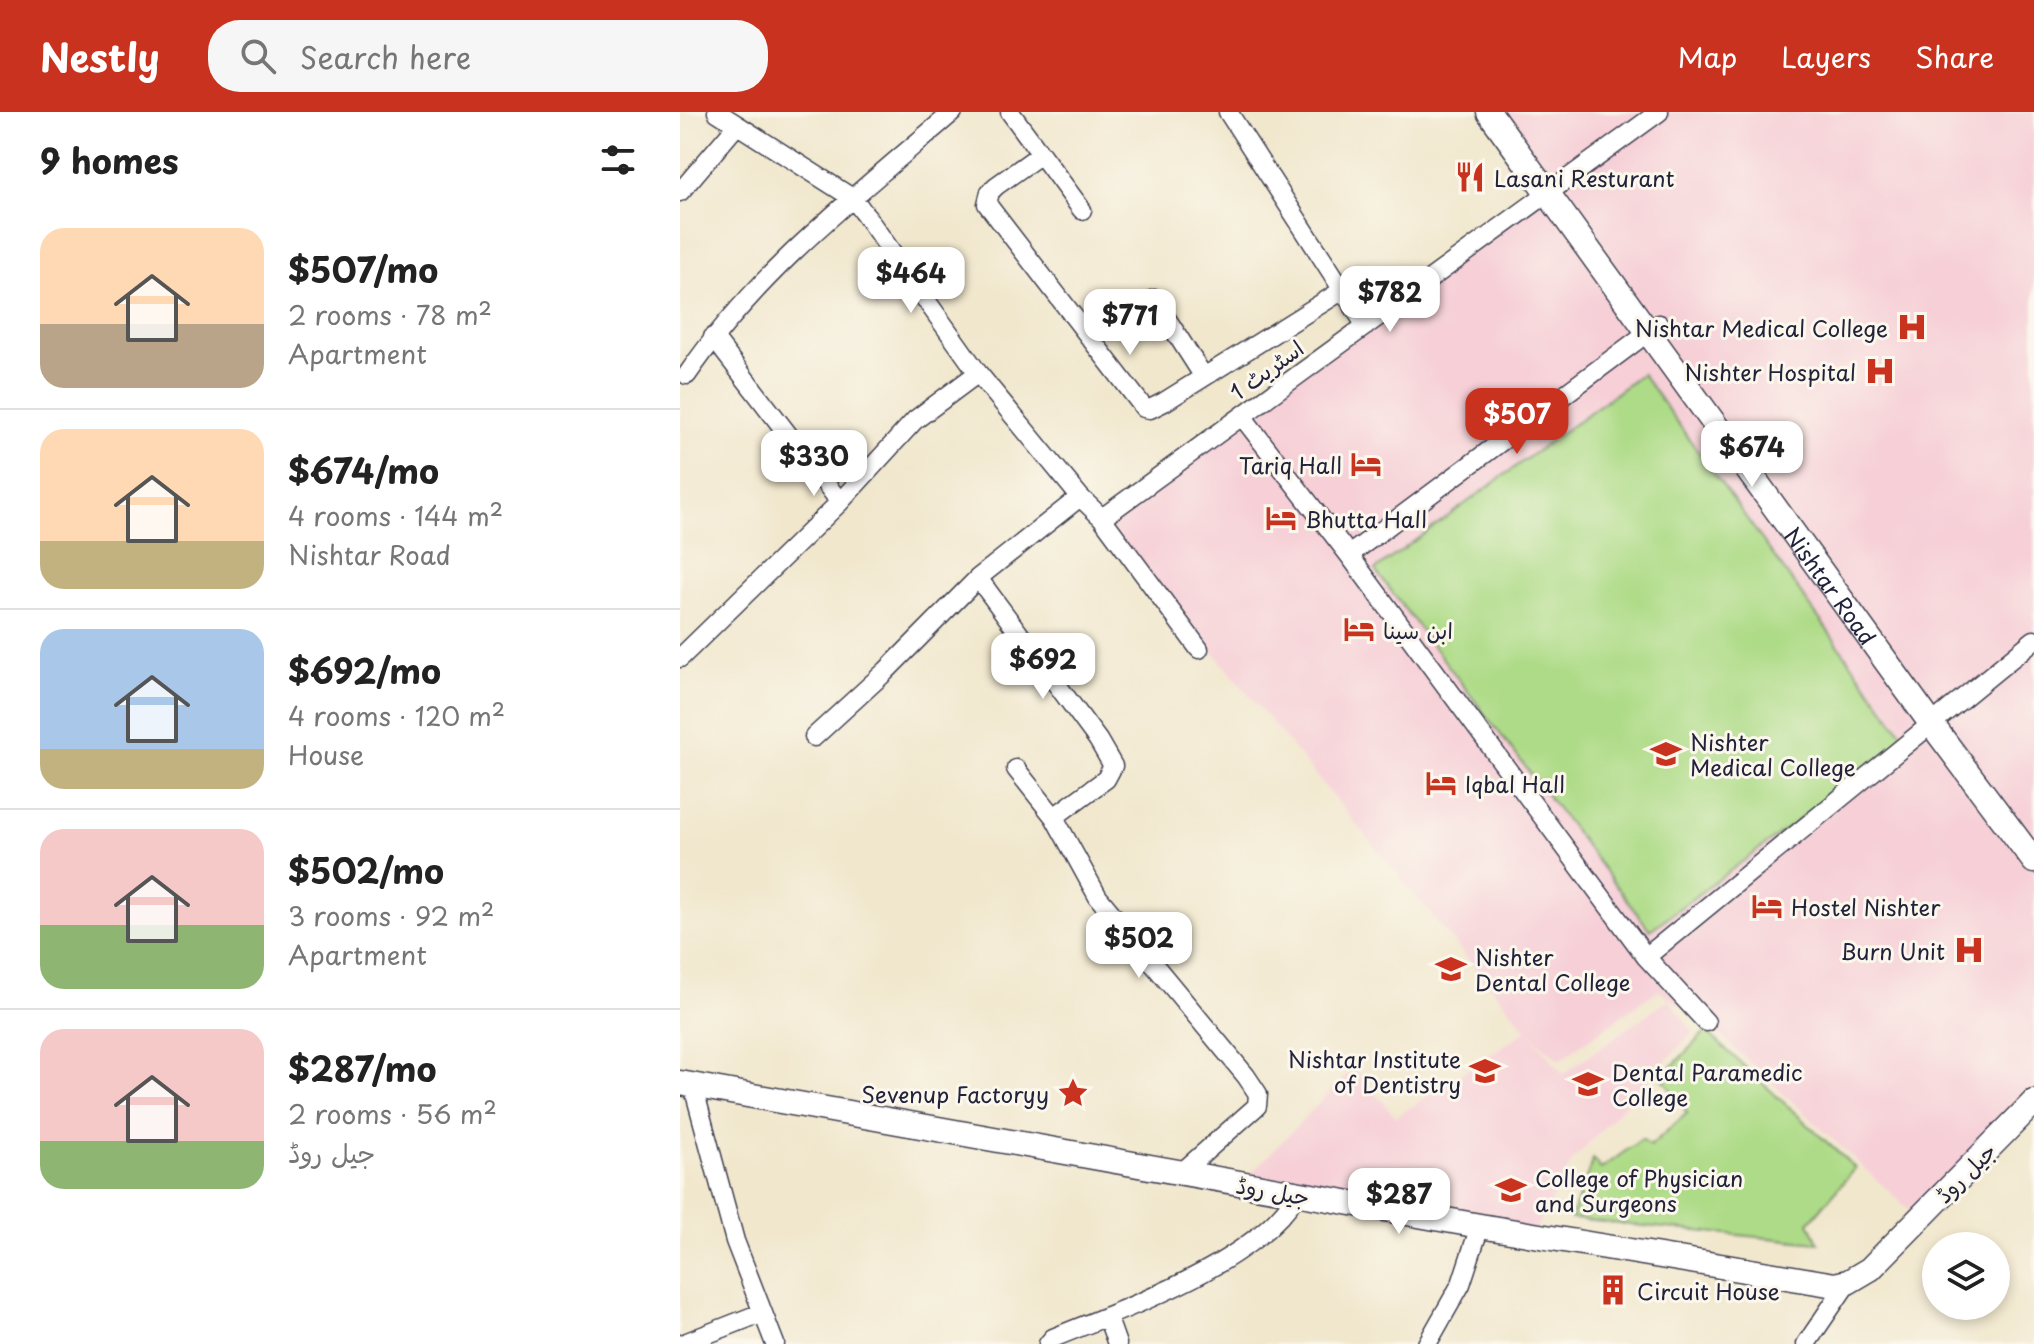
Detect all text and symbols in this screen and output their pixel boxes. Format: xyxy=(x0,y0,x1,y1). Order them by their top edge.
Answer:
search box xyxy=(208,20,768,92)
text: Nestly xyxy=(40,28,160,85)
icon: search xyxy=(236,34,280,78)
text: Search here xyxy=(300,34,471,79)
text: Map xyxy=(1677,35,1737,78)
text: Layers xyxy=(1781,35,1871,78)
text: Share xyxy=(1915,35,1994,78)
text: 9 homes xyxy=(40,134,179,186)
icon: filters xyxy=(596,138,640,182)
restaurant icon: Lasani Resturant xyxy=(1453,160,1487,194)
place label: Lasani Resturant xyxy=(1494,161,1674,194)
text: $507/mo xyxy=(288,243,438,295)
pin: $464 xyxy=(864,247,958,315)
text: $464 xyxy=(876,253,946,292)
icon: home xyxy=(104,260,200,356)
pin: $782 xyxy=(1343,266,1437,334)
text: $782 xyxy=(1358,272,1422,311)
pin: $771 xyxy=(1083,289,1177,357)
text: 2 rooms · 78 m² xyxy=(288,295,492,334)
text: $771 xyxy=(1102,295,1158,334)
hospital icon: Nishtar Medical College xyxy=(1895,310,1929,344)
place label: Nishtar Medical College xyxy=(1635,311,1888,344)
street label: اسٹریٹ 1 xyxy=(1222,331,1310,407)
text: Apartment xyxy=(288,334,427,373)
hospital icon: Nishter Hospital xyxy=(1863,354,1897,388)
place label: Nishter Hospital xyxy=(1684,355,1856,388)
pin: $507 xyxy=(1470,388,1564,456)
text: $507 xyxy=(1483,394,1551,433)
pin: $674 xyxy=(1705,421,1799,489)
text: $674 xyxy=(1719,427,1785,466)
pin: $330 xyxy=(767,430,861,498)
text: $330 xyxy=(779,436,849,475)
text: $674/mo xyxy=(288,444,439,496)
hotel icon: Tariq Hall xyxy=(1349,447,1383,481)
place label: Tariq Hall xyxy=(1239,448,1342,481)
icon: home xyxy=(104,461,200,557)
text: 4 rooms · 144 m² xyxy=(288,496,503,535)
hotel icon: Bhutta Hall xyxy=(1264,501,1298,535)
place label: Bhutta Hall xyxy=(1305,502,1427,535)
street label: Nishtar Road xyxy=(1777,520,1885,651)
text: Nishtar Road xyxy=(288,535,451,574)
hotel icon: ابن سینا xyxy=(1342,612,1376,646)
place label: ابن سینا xyxy=(1383,613,1453,646)
pin: $692 xyxy=(996,633,1090,701)
text: $692 xyxy=(1009,639,1077,678)
text: $692/mo xyxy=(288,644,441,696)
icon: home xyxy=(104,661,200,757)
text: 4 rooms · 120 m² xyxy=(288,696,505,735)
place label: Nishter Medical College xyxy=(1690,725,1856,783)
text: House xyxy=(288,735,364,774)
school or university icon: Nishter Medical College xyxy=(1649,737,1683,771)
hotel icon: Iqbal Hall xyxy=(1424,766,1458,800)
place label: Iqbal Hall xyxy=(1465,767,1565,800)
text: $502/mo xyxy=(288,844,444,896)
icon: home xyxy=(104,861,200,957)
hotel icon: Hostel Nishter xyxy=(1750,889,1784,923)
place label: Hostel Nishter xyxy=(1791,890,1941,923)
text: 3 rooms · 92 m² xyxy=(288,896,494,935)
pin: $502 xyxy=(1092,912,1186,980)
text: $502 xyxy=(1104,918,1174,957)
hospital icon: Burn Unit xyxy=(1952,933,1986,967)
place label: Burn Unit xyxy=(1840,934,1945,967)
text: Apartment xyxy=(288,935,427,974)
place label: Nishter Dental College xyxy=(1475,940,1630,998)
school or university icon: Nishter Dental College xyxy=(1434,952,1468,986)
text: $287/mo xyxy=(288,1042,436,1094)
place label: Nishtar Institute of Dentistry xyxy=(1288,1042,1461,1100)
school or university icon: Nishtar Institute of Dentistry xyxy=(1468,1054,1502,1088)
place label: Dental Paramedic College xyxy=(1612,1055,1803,1113)
icon: home xyxy=(104,1061,200,1157)
school or university icon: Dental Paramedic College xyxy=(1571,1067,1605,1101)
place icon: Sevenup Factoryy xyxy=(1056,1076,1090,1110)
place label: Sevenup Factoryy xyxy=(861,1077,1049,1110)
text: 2 rooms · 56 m² xyxy=(288,1094,497,1133)
text: جیل روڈ xyxy=(288,1133,375,1172)
street label: جیل روڈ xyxy=(1927,1134,2003,1210)
place label: College of Physician and Surgeons xyxy=(1535,1161,1743,1219)
street label: جیل روڈ xyxy=(1234,1167,1312,1213)
pin: $287 xyxy=(1352,1168,1446,1236)
school or university icon: College of Physician and Surgeons xyxy=(1494,1173,1528,1207)
text: $287 xyxy=(1366,1174,1432,1213)
map controls xyxy=(1922,1232,2010,1320)
button: layers xyxy=(1922,1232,2010,1320)
building icon: Circuit House xyxy=(1596,1273,1630,1307)
place label: Circuit House xyxy=(1637,1274,1780,1307)

